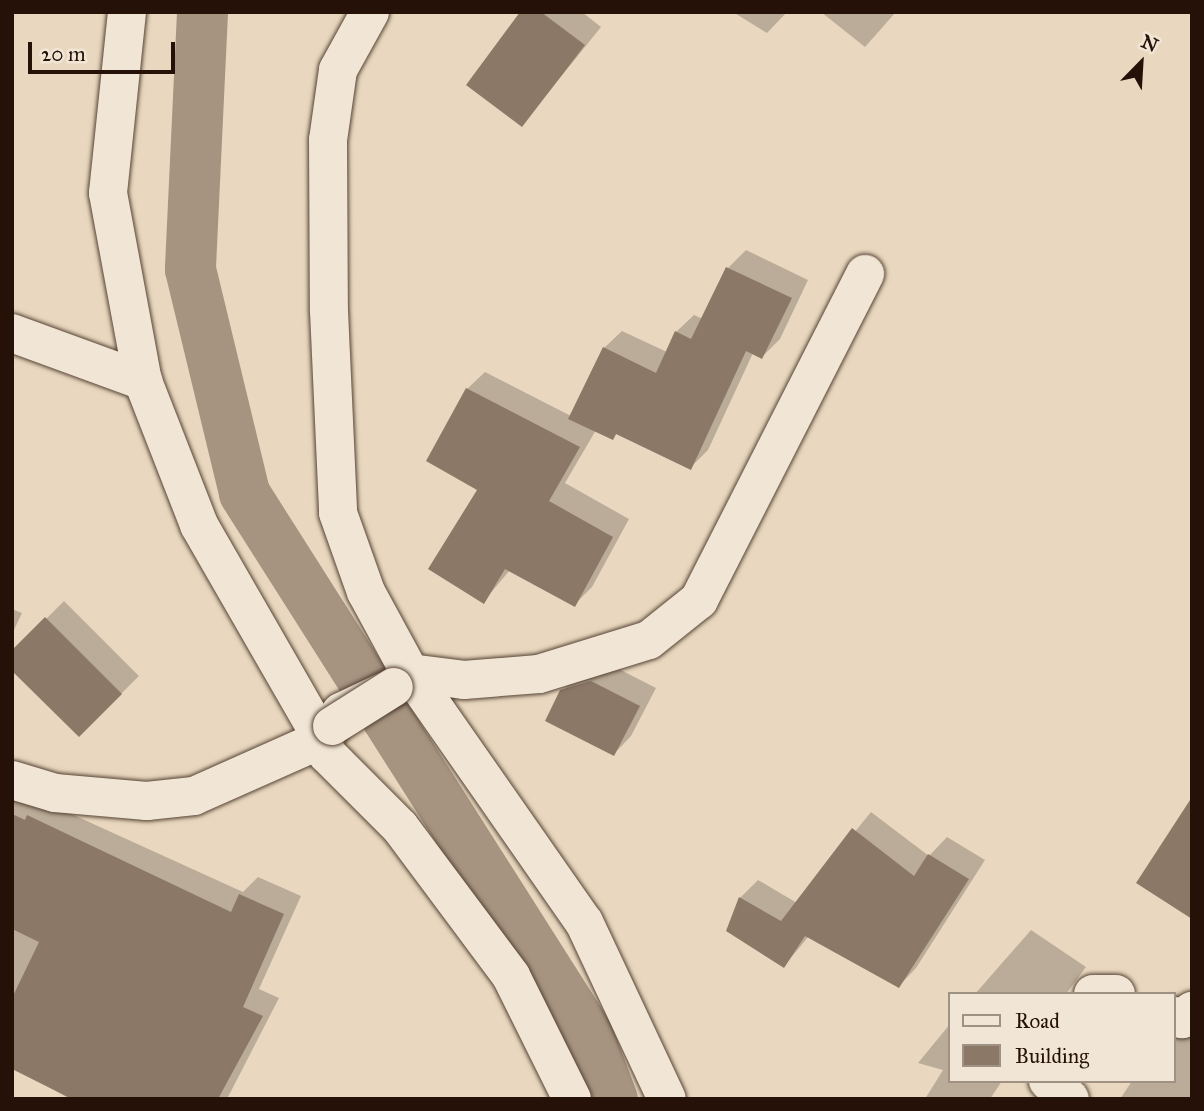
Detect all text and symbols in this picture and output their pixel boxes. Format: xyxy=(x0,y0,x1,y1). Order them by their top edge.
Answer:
scale bar xyxy=(32,28,178,72)
north arrow xyxy=(1106,28,1176,98)
text: N xyxy=(1138,30,1162,57)
text: 20 m xyxy=(41,41,86,67)
legend xyxy=(948,992,1176,1083)
text: Road xyxy=(1015,1008,1060,1034)
text: Building xyxy=(1015,1043,1089,1069)

